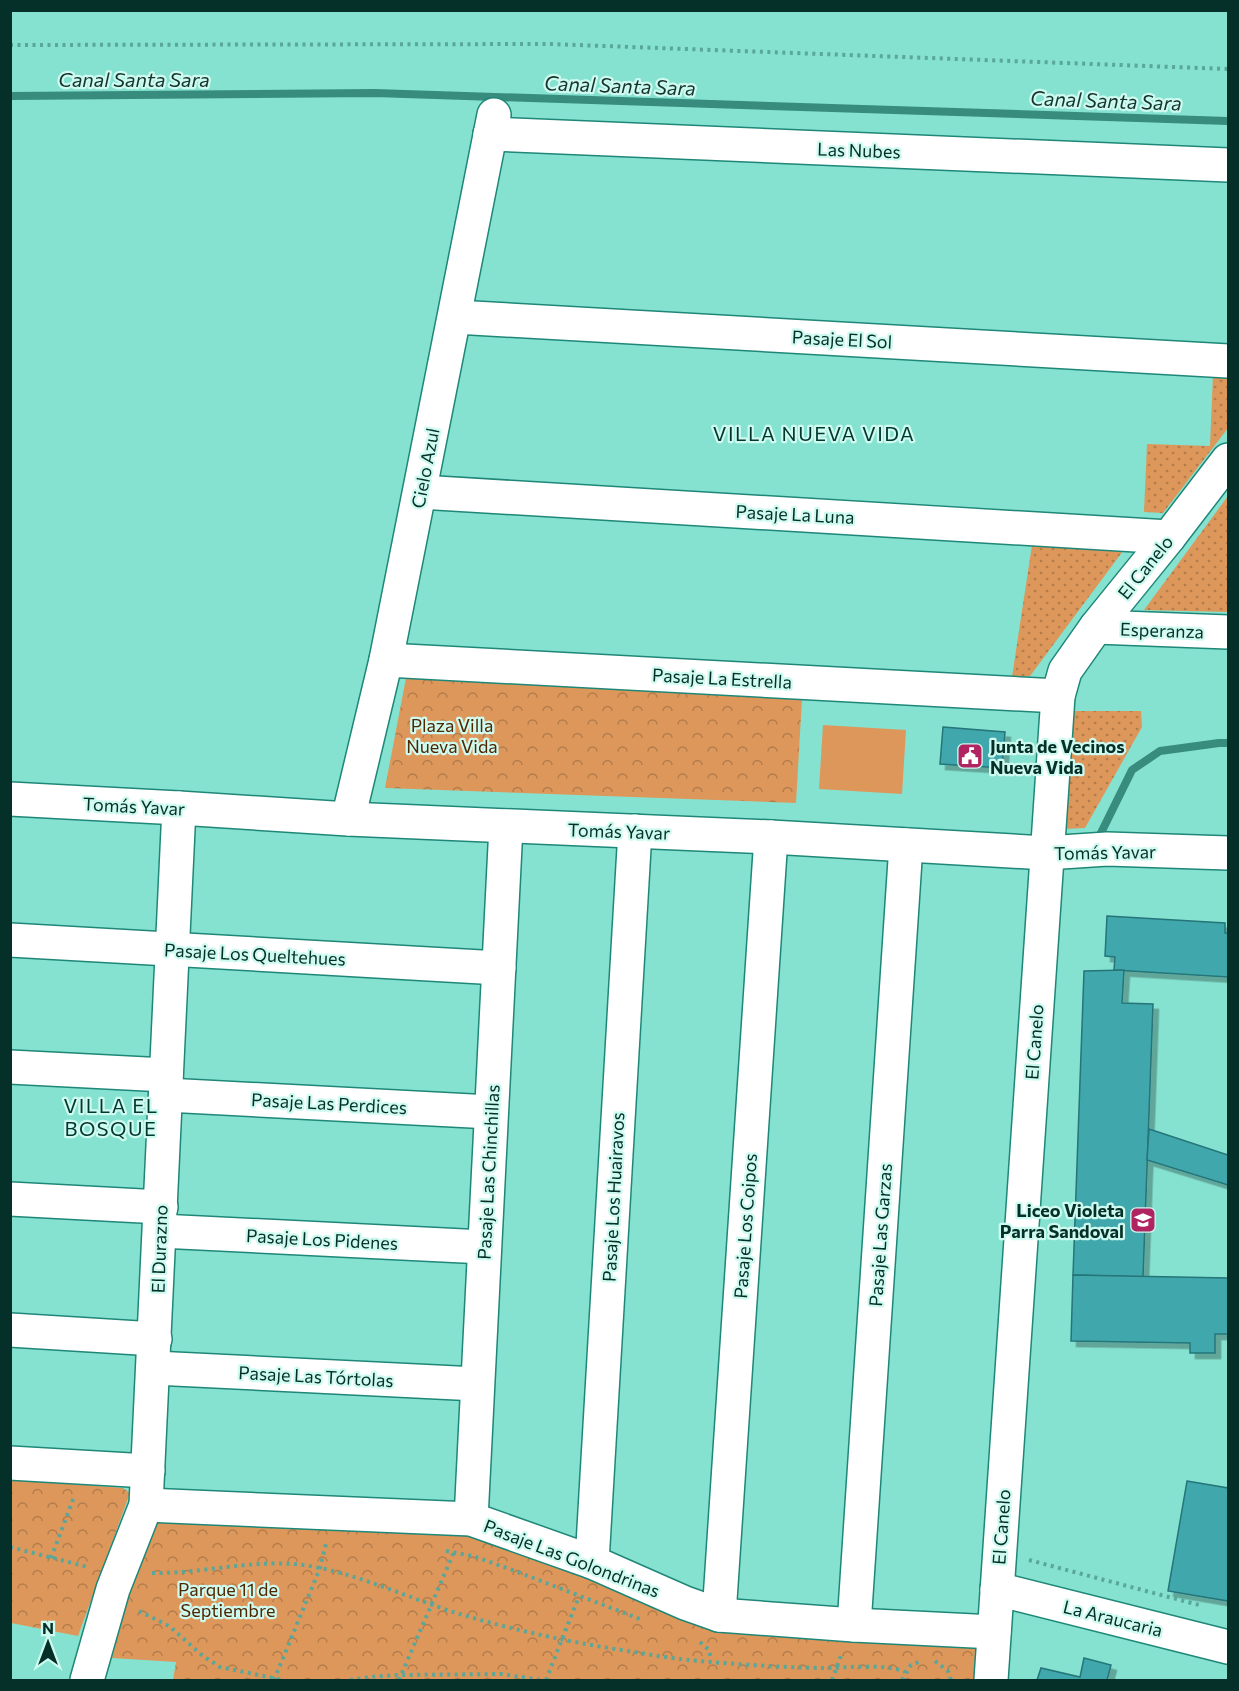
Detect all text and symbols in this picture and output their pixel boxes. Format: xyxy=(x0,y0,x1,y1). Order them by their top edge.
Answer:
water label: Canal Santa Sara xyxy=(58,67,210,91)
water label: Canal Santa Sara xyxy=(544,70,696,100)
water label: Canal Santa Sara xyxy=(1030,85,1182,115)
street label: Las Nubes xyxy=(817,138,901,162)
street label: Pasaje El Sol xyxy=(791,325,893,353)
district label: VILLA NUEVA VIDA xyxy=(713,421,915,445)
street label: Cielo Azul xyxy=(406,426,444,510)
street label: Pasaje La Luna xyxy=(735,500,855,528)
street label: El Canelo xyxy=(1113,531,1177,603)
street label: Esperanza xyxy=(1120,618,1204,642)
street label: Pasaje La Estrella xyxy=(651,663,793,693)
park label: Plaza Villa Nueva Vida xyxy=(406,714,498,757)
place label: Junta de Vecinos Nueva Vida xyxy=(990,735,1125,778)
public building icon: Junta de Vecinos Nueva Vida xyxy=(955,741,985,771)
street label: Tomás Yavar xyxy=(82,792,186,820)
street label: Tomás Yavar xyxy=(567,818,671,844)
street label: Tomás Yavar xyxy=(1054,840,1156,864)
street label: Pasaje Los Queltehues xyxy=(164,938,346,970)
street label: El Canelo xyxy=(1020,1004,1048,1080)
street label: Pasaje Las Chinchillas xyxy=(472,1084,504,1260)
street label: Pasaje Las Perdices xyxy=(250,1088,408,1118)
district label: VILLA EL BOSQUE xyxy=(63,1093,159,1140)
street label: Pasaje Los Huairavos xyxy=(598,1112,628,1282)
street label: Pasaje Los Coipos xyxy=(729,1153,761,1299)
street label: Pasaje Las Garzas xyxy=(864,1163,896,1307)
place label: Liceo Violeta Parra Sandoval xyxy=(1000,1199,1124,1242)
street label: El Durazno xyxy=(146,1204,172,1294)
school or university icon: Liceo Violeta Parra Sandoval xyxy=(1128,1205,1158,1235)
street label: Pasaje Los Pidenes xyxy=(245,1224,399,1254)
street label: Pasaje Las Tórtolas xyxy=(238,1361,394,1391)
street label: El Canelo xyxy=(987,1489,1015,1565)
street label: Pasaje Las Golondrinas xyxy=(481,1514,663,1602)
park label: Parque 11 de Septiembre xyxy=(178,1578,278,1621)
street label: La Araucaria xyxy=(1061,1595,1165,1641)
north arrow xyxy=(18,1613,78,1673)
text: N xyxy=(42,1618,54,1637)

